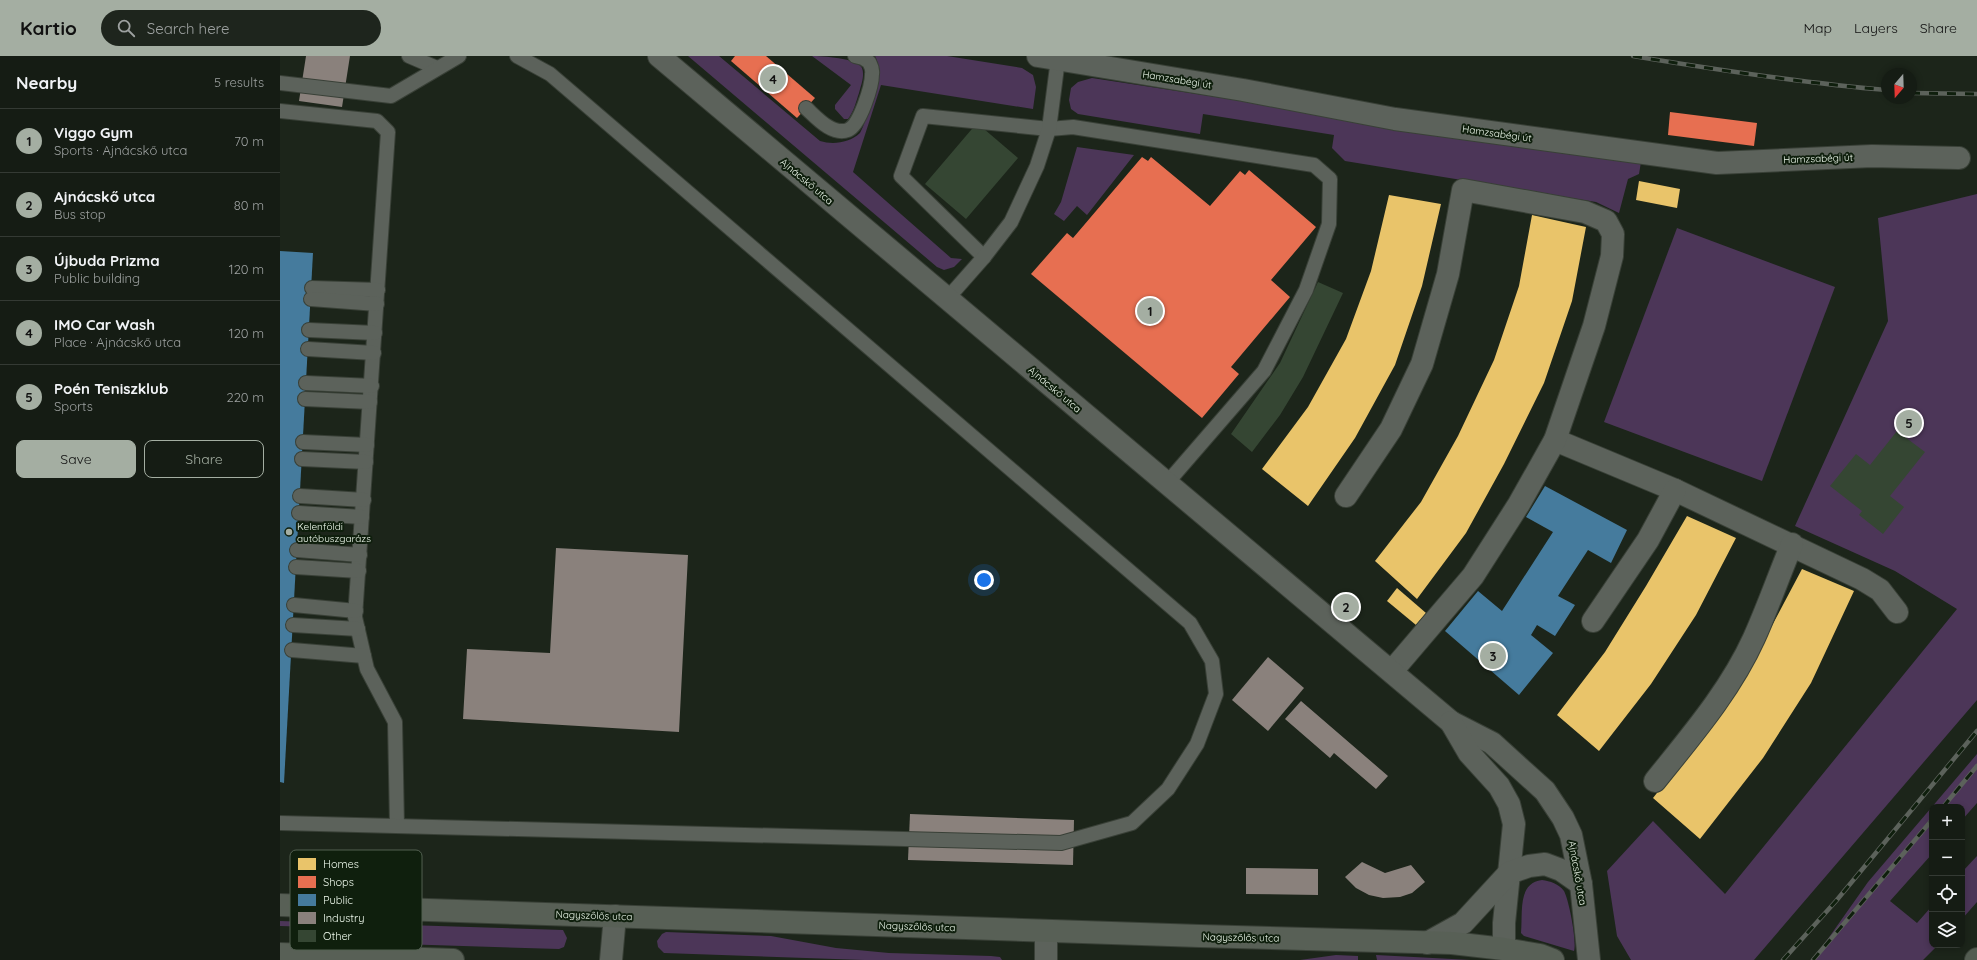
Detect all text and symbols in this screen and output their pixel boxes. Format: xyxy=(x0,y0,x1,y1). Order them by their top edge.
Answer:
search box xyxy=(101,10,381,46)
text: Kartio xyxy=(20,16,77,40)
icon: search xyxy=(115,17,137,39)
text: Search here xyxy=(147,19,230,38)
text: Map xyxy=(1803,19,1832,37)
text: Layers xyxy=(1854,19,1898,37)
text: Share xyxy=(1920,19,1957,37)
pin: 4 xyxy=(760,64,786,94)
street label: Hamzsabégi út xyxy=(1141,68,1213,91)
north arrow xyxy=(1881,68,1917,104)
text: Nearby xyxy=(16,72,77,93)
text: 5 results xyxy=(214,74,264,90)
street label: Hamzsabégi út xyxy=(1461,122,1533,145)
text: Viggo Gym xyxy=(54,123,133,142)
text: 1 xyxy=(26,133,32,149)
text: 70 m xyxy=(234,133,264,149)
text: Sports · Ajnácskő utca xyxy=(54,142,187,158)
street label: Hamzsabégi út xyxy=(1783,151,1854,166)
street label: Ajnácskő utca xyxy=(777,155,836,207)
text: Ajnácskő utca xyxy=(54,187,155,206)
text: 2 xyxy=(25,197,33,213)
text: 80 m xyxy=(234,197,264,213)
text: Bus stop xyxy=(54,206,106,222)
text: Újbuda Prizma xyxy=(54,251,160,270)
text: 3 xyxy=(26,261,32,277)
text: 120 m xyxy=(229,261,264,277)
text: Public building xyxy=(54,270,140,286)
pin: 1 xyxy=(1137,296,1163,326)
text: IMO Car Wash xyxy=(54,315,155,334)
text: 4 xyxy=(25,325,33,341)
text: 120 m xyxy=(229,325,264,341)
text: Place · Ajnácskő utca xyxy=(54,334,181,350)
street label: Ajnácskő utca xyxy=(1025,363,1084,415)
text: Poén Teniszklub xyxy=(54,379,168,398)
text: 5 xyxy=(25,389,33,405)
text: 220 m xyxy=(226,389,264,405)
text: Sports xyxy=(54,398,93,414)
pin: 5 xyxy=(1896,408,1922,438)
button: Save xyxy=(16,440,136,478)
button: Share xyxy=(144,440,264,478)
place label: Kelenföldi autóbuszgarázs xyxy=(297,520,371,545)
marker: Kelenföldi autóbuszgarázs xyxy=(284,527,294,537)
your location xyxy=(974,570,994,590)
pin: 2 xyxy=(1333,592,1359,622)
pin: 3 xyxy=(1480,641,1506,671)
map controls xyxy=(1929,804,1965,948)
button: + xyxy=(1929,804,1965,840)
street label: Ajnácskő utca xyxy=(1565,840,1590,906)
button: − xyxy=(1929,840,1965,876)
legend xyxy=(290,850,422,950)
text: Homes xyxy=(323,857,359,871)
text: Shops xyxy=(323,875,354,889)
button: locate xyxy=(1929,876,1965,912)
text: Public xyxy=(323,893,353,907)
street label: Nagyszőlős utca xyxy=(555,908,633,923)
text: Industry xyxy=(323,911,365,925)
button: layers xyxy=(1929,912,1965,948)
street label: Nagyszőlős utca xyxy=(878,919,956,934)
text: Other xyxy=(323,929,353,943)
street label: Nagyszőlős utca xyxy=(1203,930,1279,945)

